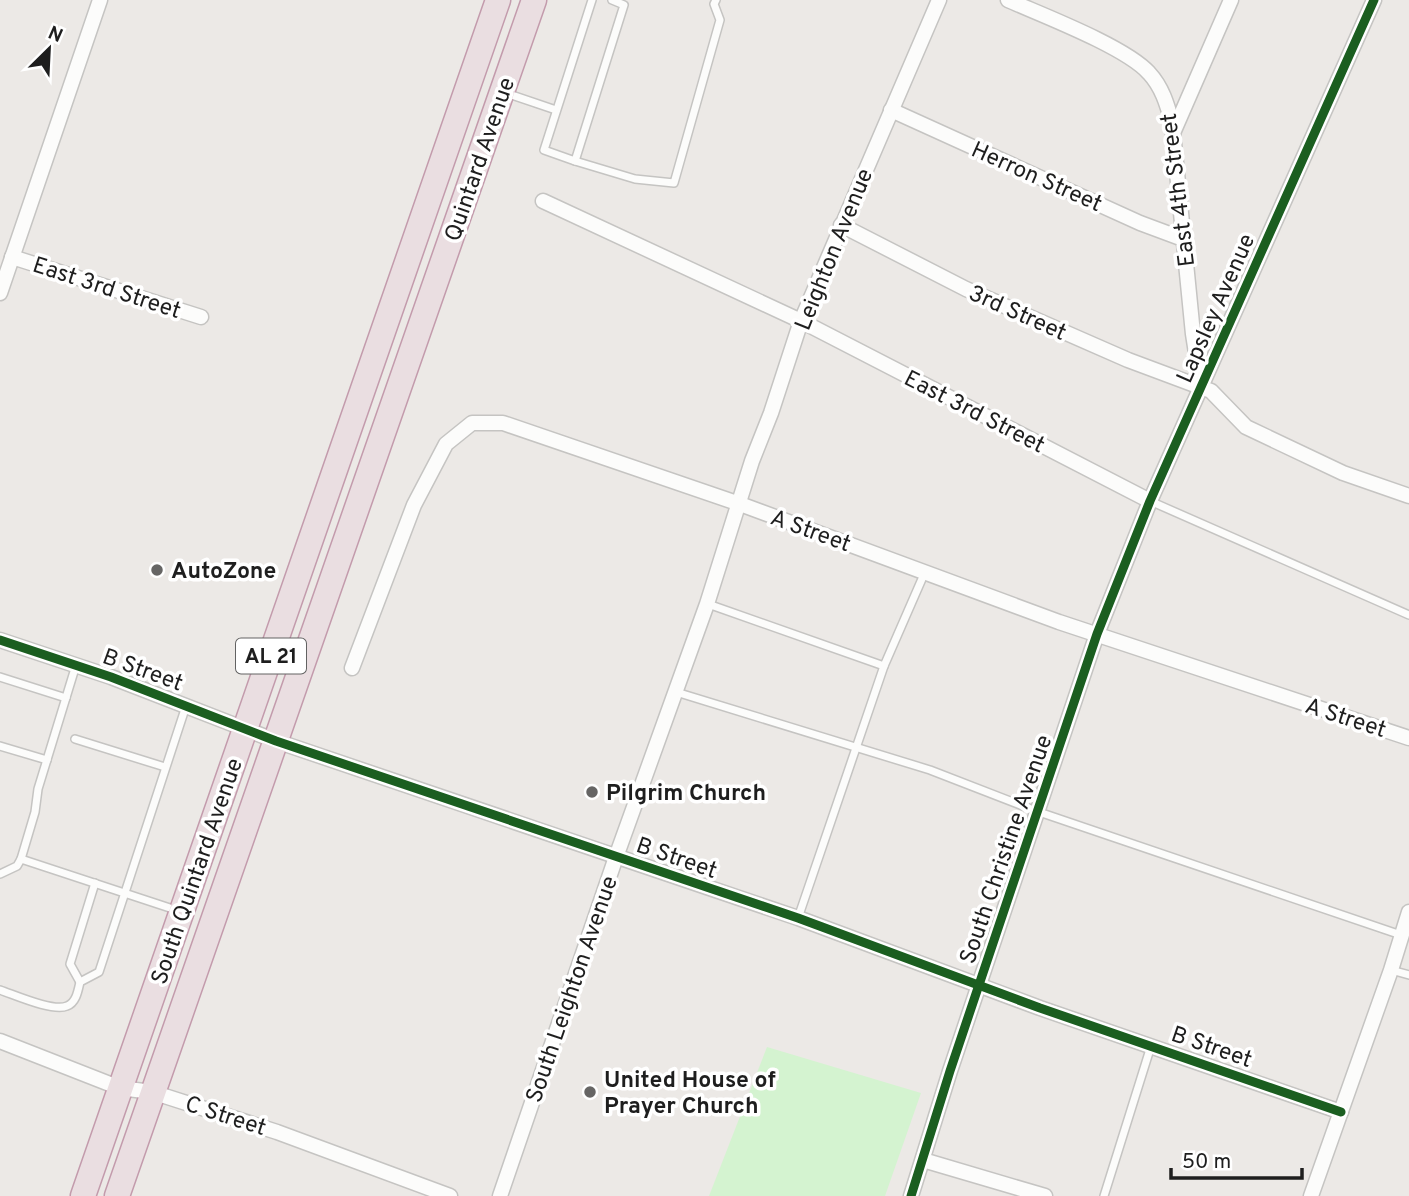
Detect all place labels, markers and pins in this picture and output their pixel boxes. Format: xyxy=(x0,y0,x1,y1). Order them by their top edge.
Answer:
place label: AutoZone xyxy=(171,558,276,587)
marker: AutoZone xyxy=(149,562,165,578)
place label: Pilgrim Church xyxy=(606,780,766,809)
marker: Pilgrim Church xyxy=(584,784,600,800)
place label: United House of Prayer Church xyxy=(604,1067,776,1122)
marker: United House of Prayer Church xyxy=(582,1084,598,1100)

